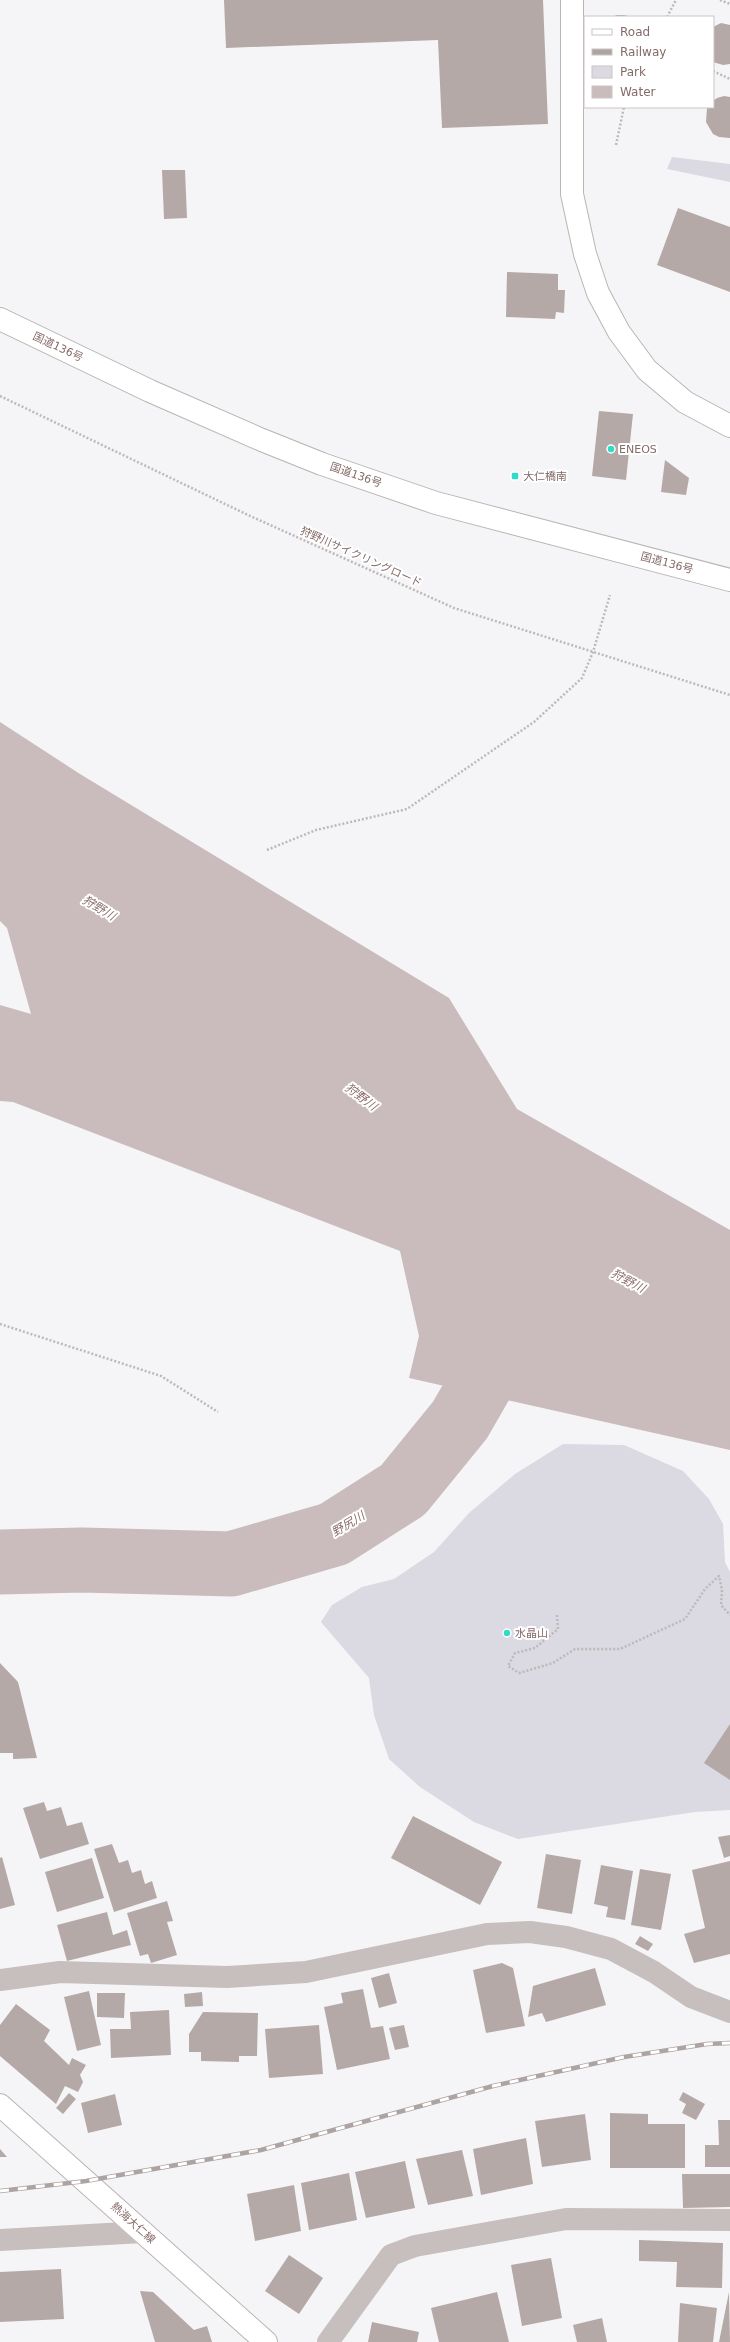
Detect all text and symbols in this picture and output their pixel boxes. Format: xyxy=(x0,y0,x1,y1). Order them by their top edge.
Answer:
legend xyxy=(584,16,714,108)
text: Road xyxy=(620,25,650,39)
text: Railway xyxy=(620,45,666,59)
text: Park xyxy=(620,65,646,79)
text: Water xyxy=(620,85,656,99)
street label: 国道136号 xyxy=(31,330,85,364)
place label: ENEOS xyxy=(619,443,657,456)
marker: ENEOS xyxy=(606,444,616,454)
street label: 国道136号 xyxy=(328,460,384,490)
place label: 大仁橋南 xyxy=(523,470,567,483)
marker: 大仁橋南 xyxy=(510,471,520,481)
street label: 狩野川サイクリングロード xyxy=(298,524,424,590)
street label: 国道136号 xyxy=(639,550,695,576)
water label: 狩野川 xyxy=(80,893,120,924)
water label: 狩野川 xyxy=(342,1081,381,1115)
water label: 狩野川 xyxy=(609,1266,649,1297)
water label: 野尻川 xyxy=(329,1508,369,1539)
place label: 水晶山 xyxy=(515,1627,548,1640)
marker: 水晶山 xyxy=(502,1628,512,1638)
street label: 熱海大仁線 xyxy=(108,2200,158,2246)

